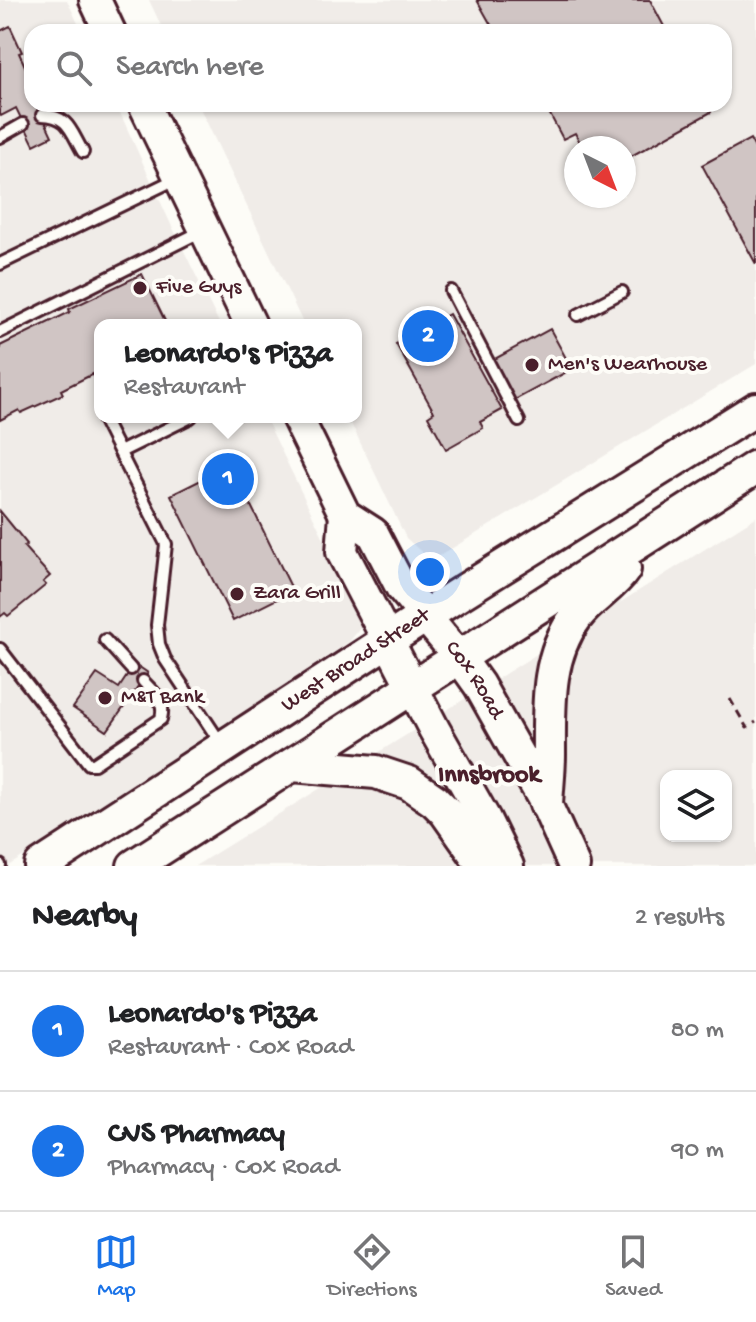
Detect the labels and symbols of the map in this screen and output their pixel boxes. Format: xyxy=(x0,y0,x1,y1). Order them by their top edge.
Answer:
north arrow xyxy=(564,136,636,208)
place label: Five Guys xyxy=(155,275,242,301)
marker: Five Guys xyxy=(131,279,149,297)
pin: 2 xyxy=(402,306,454,366)
place label: Men's Wearhouse xyxy=(548,352,708,378)
marker: Men's Wearhouse xyxy=(523,356,541,374)
pin: 1 xyxy=(202,449,254,509)
your location xyxy=(410,552,450,592)
place label: Zara Grill xyxy=(253,581,341,607)
marker: Zara Grill xyxy=(228,585,246,603)
street label: West Broad Street xyxy=(277,602,437,719)
street label: Cox Road xyxy=(439,636,510,726)
place label: M&T Bank xyxy=(121,685,206,711)
marker: M&T Bank xyxy=(96,689,114,707)
district label: Innsbrook xyxy=(438,761,543,792)

